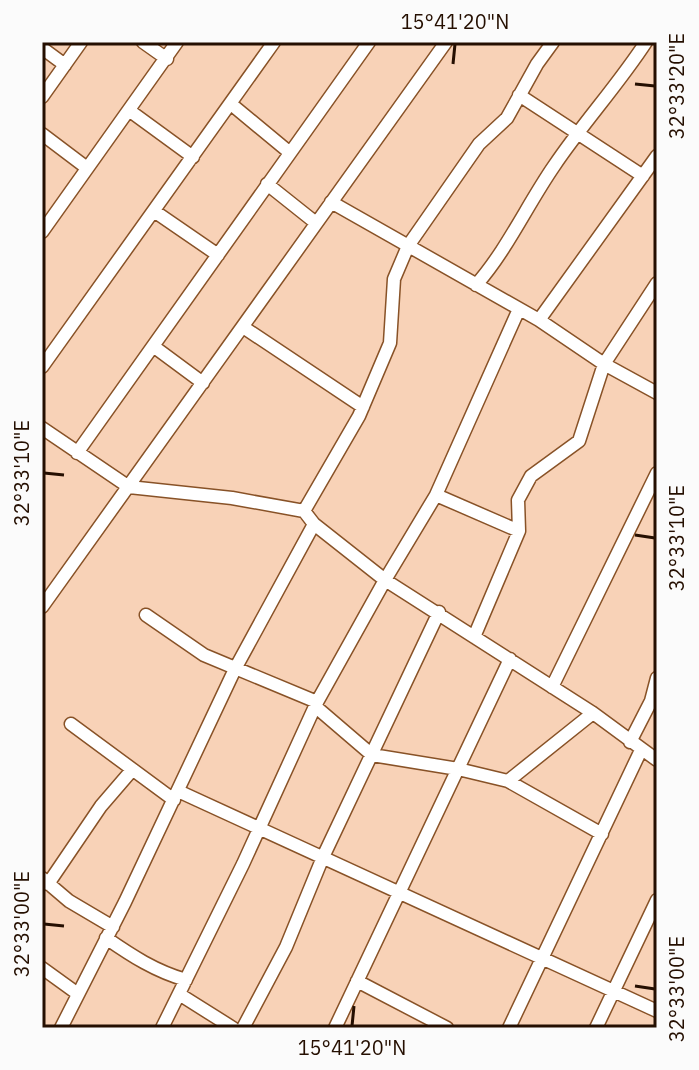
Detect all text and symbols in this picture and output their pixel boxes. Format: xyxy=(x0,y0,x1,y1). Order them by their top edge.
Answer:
text: 15°41'20"N xyxy=(401,8,509,35)
text: 32°33'20"E xyxy=(663,33,690,139)
text: 32°33'10"E xyxy=(8,420,35,526)
text: 32°33'10"E xyxy=(663,485,690,591)
text: 32°33'00"E xyxy=(8,871,35,977)
text: 32°33'00"E xyxy=(663,936,690,1042)
text: 15°41'20"N xyxy=(298,1034,406,1061)

